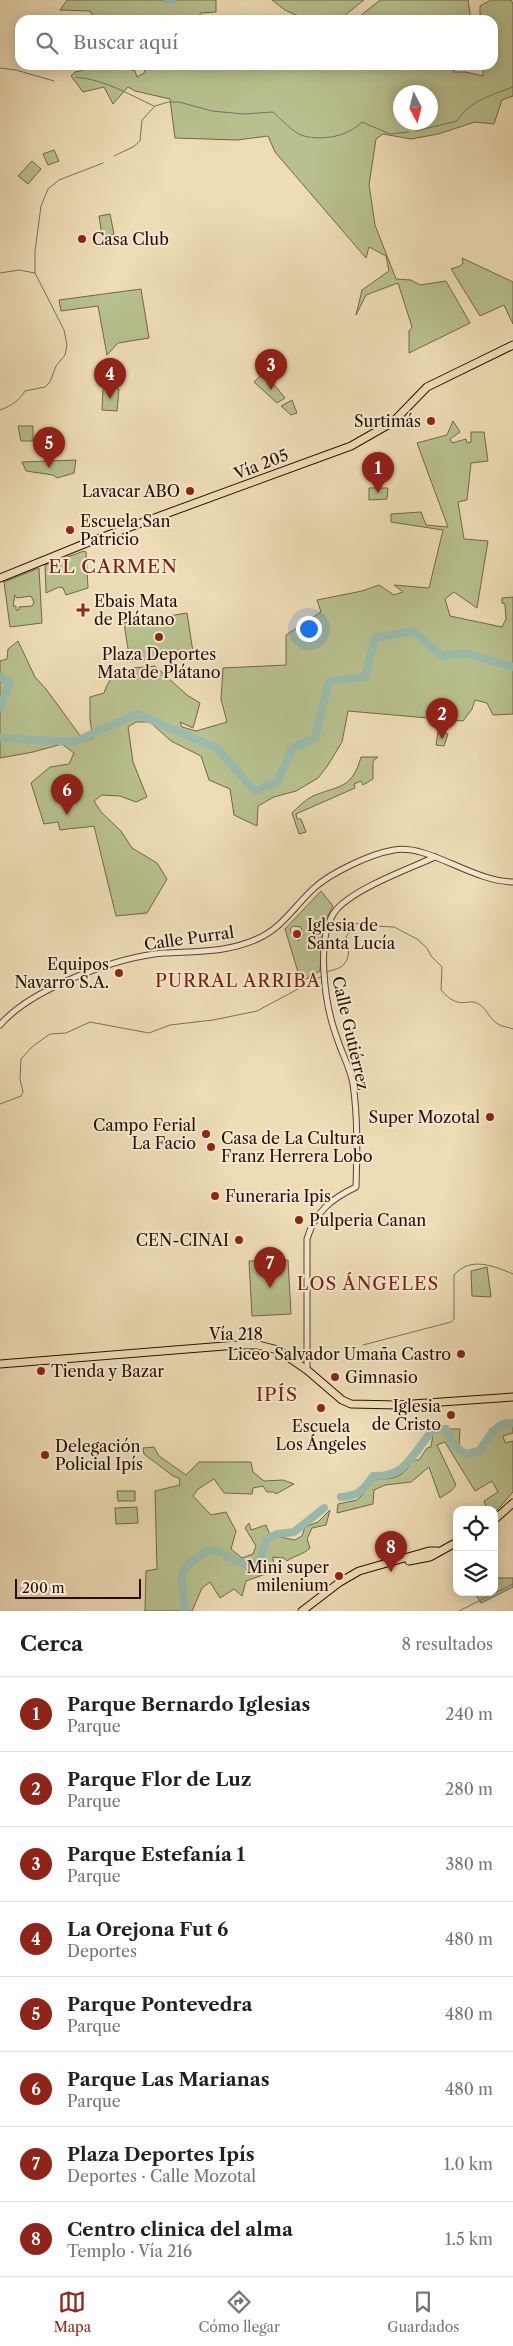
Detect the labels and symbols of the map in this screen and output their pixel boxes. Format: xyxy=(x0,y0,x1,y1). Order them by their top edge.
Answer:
north arrow xyxy=(393,85,438,130)
place label: Casa Club xyxy=(92,229,169,249)
marker: Casa Club xyxy=(76,233,88,245)
pin: 3 xyxy=(255,349,287,390)
pin: 4 xyxy=(94,358,126,399)
place label: Surtimás xyxy=(354,411,421,431)
marker: Surtimás xyxy=(425,415,437,427)
pin: 5 xyxy=(33,427,65,468)
street label: Vía 205 xyxy=(230,444,291,484)
pin: 1 xyxy=(362,452,394,493)
place label: Lavacar ABO xyxy=(82,481,180,501)
marker: Lavacar ABO xyxy=(184,485,196,497)
place label: Escuela San Patricio xyxy=(80,511,170,549)
marker: Escuela San Patricio xyxy=(64,524,76,536)
district label: EL CARMEN xyxy=(48,555,178,578)
place label: Ebais Mata de Plátano xyxy=(94,591,178,629)
marker: Ebais Mata de Plátano xyxy=(76,603,90,617)
your location xyxy=(296,616,322,642)
marker: Plaza Deportes Mata de Plátano xyxy=(153,631,165,643)
place label: Plaza Deportes Mata de Plátano xyxy=(97,644,221,682)
pin: 2 xyxy=(426,698,458,739)
pin: 6 xyxy=(51,774,83,815)
place label: Iglesia de Santa Lucía xyxy=(307,915,396,953)
street label: Calle Purral xyxy=(143,922,235,954)
marker: Iglesia de Santa Lucía xyxy=(291,928,303,940)
place label: Equipos Navarro S.A. xyxy=(14,954,109,992)
marker: Equipos Navarro S.A. xyxy=(113,967,125,979)
district label: PURRAL ARRIBA xyxy=(155,970,321,992)
street label: Calle Gutiérrez xyxy=(328,974,374,1092)
place label: Super Mozotal xyxy=(369,1107,480,1127)
marker: Super Mozotal xyxy=(484,1111,496,1123)
place label: Campo Ferial La Facio xyxy=(93,1115,196,1153)
marker: Campo Ferial La Facio xyxy=(200,1128,212,1140)
place label: Casa de La Cultura Franz Herrera Lobo xyxy=(221,1128,373,1166)
marker: Casa de La Cultura Franz Herrera Lobo xyxy=(205,1141,217,1153)
place label: Funeraria Ipis xyxy=(225,1186,331,1206)
marker: Funeraria Ipis xyxy=(209,1190,221,1202)
place label: Pulperia Canan xyxy=(309,1210,426,1230)
marker: Pulperia Canan xyxy=(293,1214,305,1226)
place label: CEN-CINAI xyxy=(136,1230,229,1250)
marker: CEN-CINAI xyxy=(233,1234,245,1246)
pin: 7 xyxy=(254,1247,286,1288)
district label: LOS ÁNGELES xyxy=(297,1272,439,1295)
street label: Vía 218 xyxy=(208,1324,263,1344)
place label: Liceo Salvador Umaña Castro xyxy=(228,1344,451,1364)
marker: Liceo Salvador Umaña Castro xyxy=(455,1348,467,1360)
place label: Tienda y Bazar xyxy=(51,1361,164,1381)
marker: Tienda y Bazar xyxy=(35,1365,47,1377)
place label: Gimnasio xyxy=(345,1367,418,1387)
marker: Gimnasio xyxy=(329,1371,341,1383)
district label: IPÍS xyxy=(256,1383,298,1406)
place label: Iglesia de Cristo xyxy=(372,1396,442,1434)
marker: Escuela Los Ángeles xyxy=(315,1402,327,1414)
marker: Iglesia de Cristo xyxy=(445,1409,457,1421)
place label: Escuela Los Ángeles xyxy=(276,1416,366,1454)
place label: Delegación Policial Ipís xyxy=(55,1436,143,1474)
marker: Delegación Policial Ipís xyxy=(39,1449,51,1461)
pin: 8 xyxy=(375,1531,407,1572)
place label: Mini super milenium xyxy=(246,1557,329,1595)
marker: Mini super milenium xyxy=(333,1570,345,1582)
scale bar xyxy=(15,1576,141,1599)

